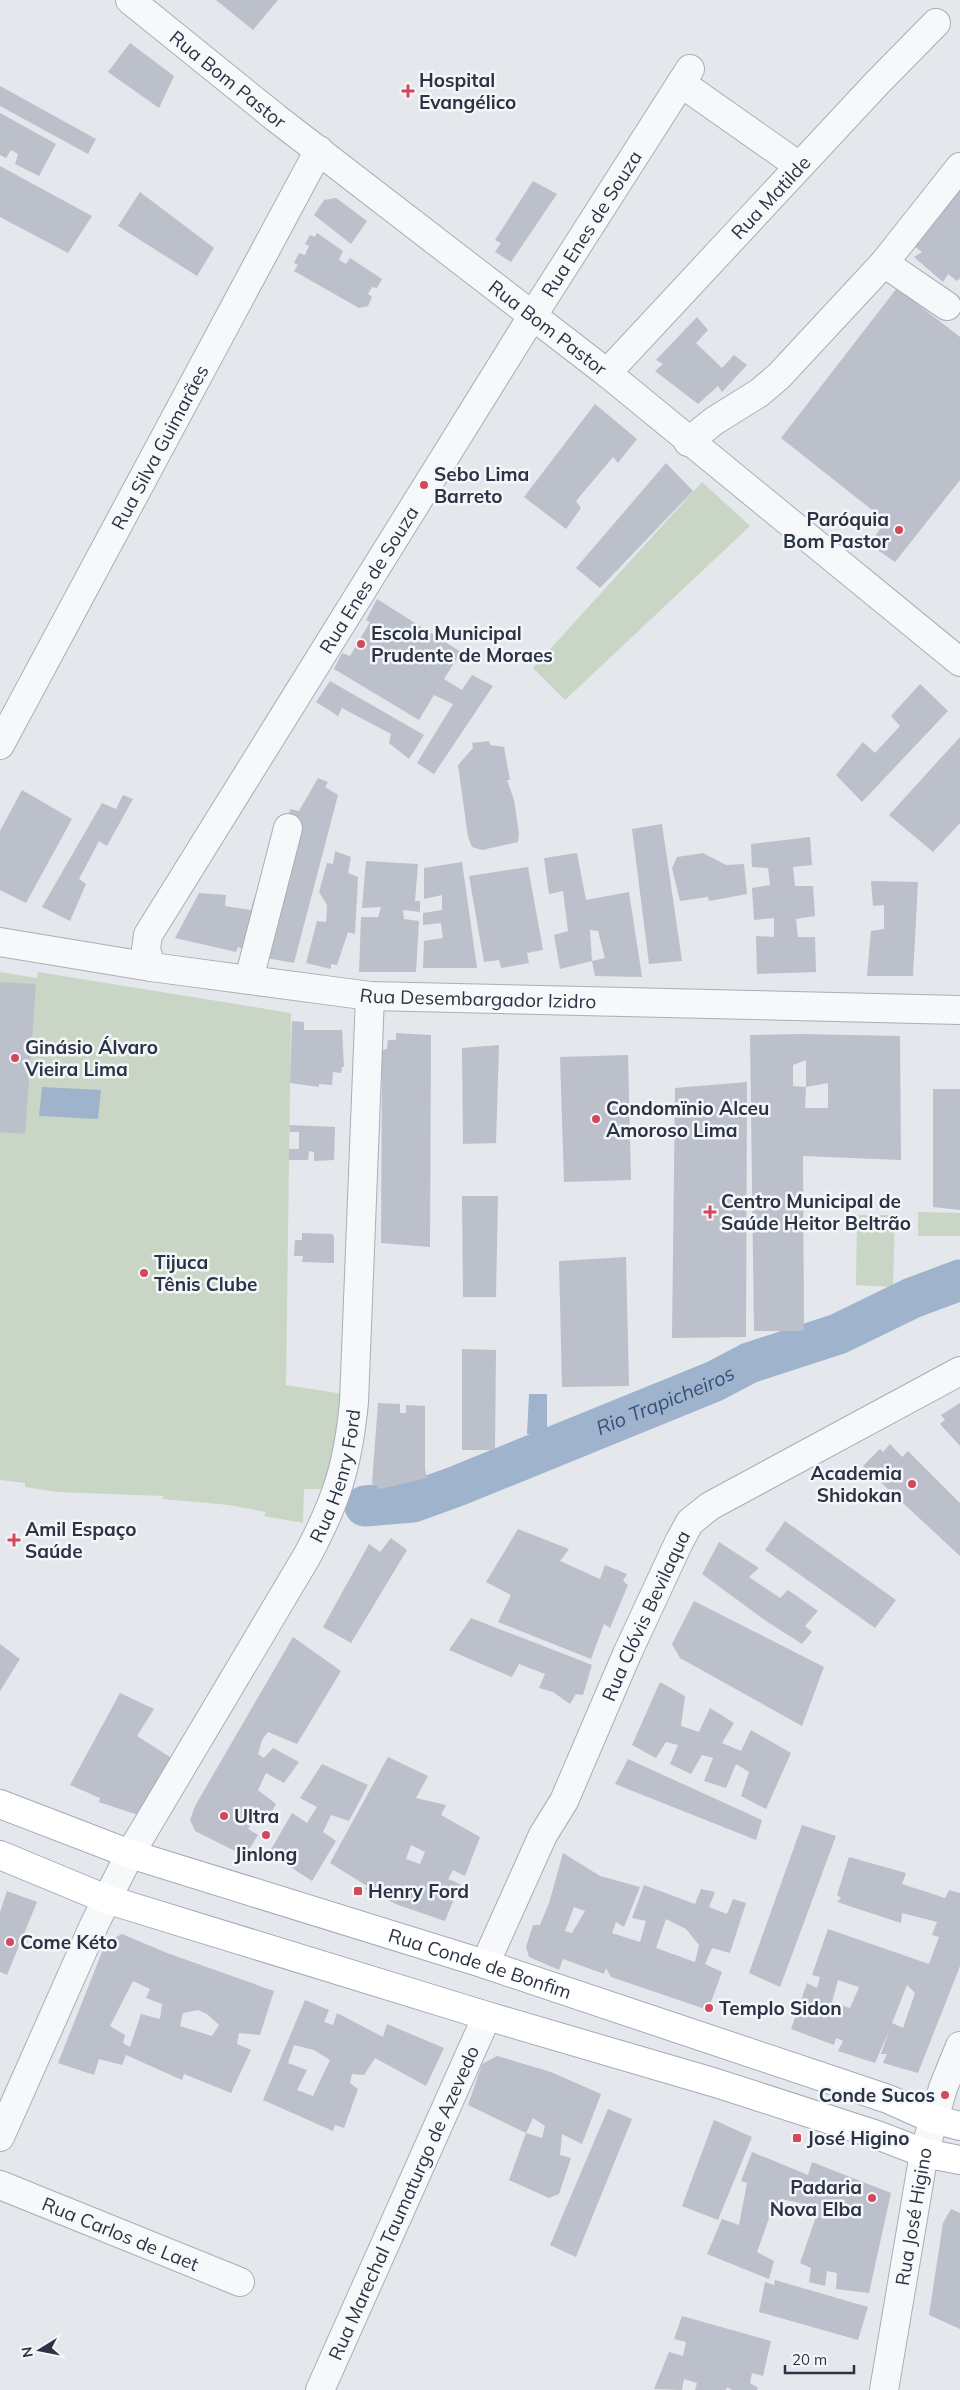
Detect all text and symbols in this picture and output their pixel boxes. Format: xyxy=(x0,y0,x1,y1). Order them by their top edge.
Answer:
street label: Rua Bom Pastor xyxy=(165,25,291,134)
place label: Hospital Evangélico xyxy=(419,68,516,114)
marker: Hospital Evangélico xyxy=(401,84,415,98)
street label: Rua Enes de Souza xyxy=(536,146,647,301)
street label: Rua Matilde xyxy=(726,151,815,244)
street label: Rua Bom Pastor xyxy=(484,274,612,381)
street label: Rua Silva Guimarães xyxy=(106,361,214,534)
place label: Sebo Lima Barreto xyxy=(434,462,529,508)
marker: Sebo Lima Barreto xyxy=(418,479,430,491)
street label: Rua Enes de Souza xyxy=(314,502,423,658)
place label: Paróquia Bom Pastor xyxy=(783,507,890,553)
marker: Paróquia Bom Pastor xyxy=(893,524,905,536)
place label: Escola Municipal Prudente de Moraes xyxy=(371,621,553,667)
marker: Escola Municipal Prudente de Moraes xyxy=(355,638,367,650)
street label: Rua Desembargador Izidro xyxy=(358,983,597,1013)
place label: Ginásio Álvaro Vieira Lima xyxy=(24,1035,158,1081)
marker: Ginásio Álvaro Vieira Lima xyxy=(9,1052,21,1064)
place label: Condomïnio Alceu Amoroso Lima xyxy=(606,1096,769,1142)
marker: Condomïnio Alceu Amoroso Lima xyxy=(590,1113,602,1125)
place label: Centro Municipal de Saúde Heitor Beltrão xyxy=(721,1189,911,1235)
marker: Centro Municipal de Saúde Heitor Beltrão xyxy=(703,1205,717,1219)
place label: Tijuca Tênis Clube xyxy=(154,1250,257,1296)
marker: Tijuca Tênis Clube xyxy=(138,1267,150,1279)
water label: Rio Trapicheiros xyxy=(592,1360,739,1440)
street label: Rua Henry Ford xyxy=(304,1408,365,1547)
place label: Academia Shidokan xyxy=(811,1461,902,1507)
marker: Academia Shidokan xyxy=(906,1478,918,1490)
place label: Amil Espaço Saúde xyxy=(25,1517,136,1563)
street label: Rua Clóvis Bevilaqua xyxy=(596,1526,695,1705)
marker: Amil Espaço Saúde xyxy=(7,1533,21,1547)
place label: Ultra xyxy=(234,1804,279,1828)
marker: Ultra xyxy=(218,1810,230,1822)
marker: Jinlong xyxy=(260,1829,272,1841)
place label: Jinlong xyxy=(235,1842,297,1866)
place label: Henry Ford xyxy=(368,1879,469,1903)
marker: Henry Ford xyxy=(352,1885,364,1897)
street label: Rua Conde de Bonfim xyxy=(386,1923,575,2004)
place label: Come Kéto xyxy=(20,1930,117,1954)
marker: Come Kéto xyxy=(4,1936,16,1948)
place label: Templo Sidon xyxy=(719,1996,842,2020)
marker: Templo Sidon xyxy=(703,2002,715,2014)
street label: Rua Marechal Taumaturgo de Azevedo xyxy=(323,2042,484,2364)
place label: Conde Sucos xyxy=(819,2083,935,2107)
marker: Conde Sucos xyxy=(939,2089,951,2101)
place label: José Higino xyxy=(807,2126,909,2150)
marker: José Higino xyxy=(791,2132,803,2144)
street label: Rua José Higino xyxy=(890,2146,937,2287)
place label: Padaria Nova Elba xyxy=(770,2175,862,2221)
street label: Rua Carlos de Laet xyxy=(39,2191,203,2276)
marker: Padaria Nova Elba xyxy=(866,2192,878,2204)
north arrow xyxy=(15,2325,65,2375)
scale bar xyxy=(785,2342,854,2374)
text: N xyxy=(17,2345,37,2359)
text: 20 m xyxy=(792,2350,827,2369)

